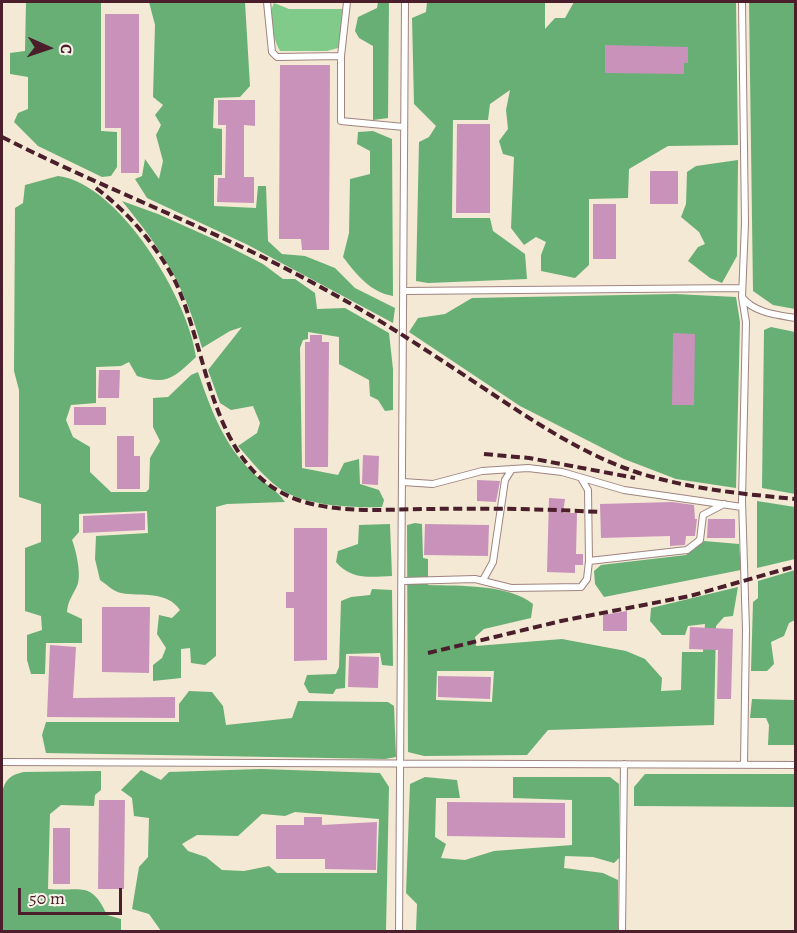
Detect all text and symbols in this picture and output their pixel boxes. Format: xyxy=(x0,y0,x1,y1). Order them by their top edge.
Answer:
north arrow xyxy=(18,18,78,78)
text: С xyxy=(55,43,77,54)
scale bar xyxy=(21,876,124,914)
text: 50 m xyxy=(29,886,65,910)

